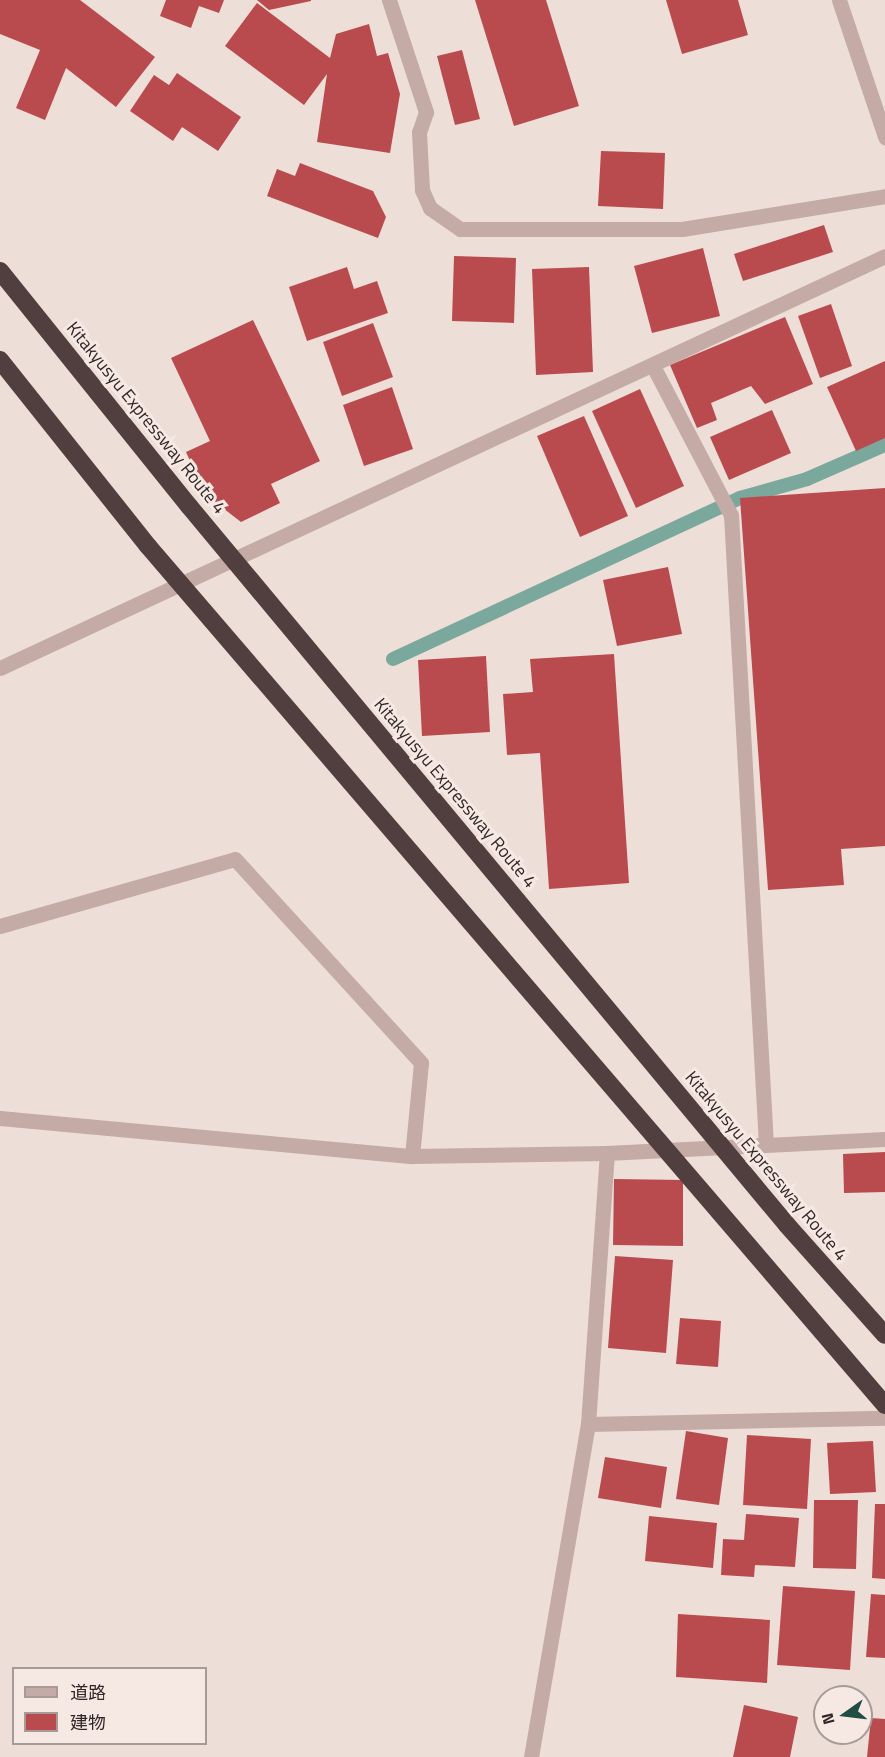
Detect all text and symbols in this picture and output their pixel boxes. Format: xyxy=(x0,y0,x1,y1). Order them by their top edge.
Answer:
street label: Kitakyusyu Expressway Route 4 xyxy=(62,318,230,518)
street label: Kitakyusyu Expressway Route 4 xyxy=(369,694,541,892)
street label: Kitakyusyu Expressway Route 4 xyxy=(680,1067,852,1265)
legend xyxy=(12,1667,207,1745)
text: 道路 xyxy=(70,1679,106,1706)
north arrow xyxy=(813,1685,873,1745)
text: 建物 xyxy=(70,1709,106,1736)
text: N xyxy=(814,1711,840,1727)

